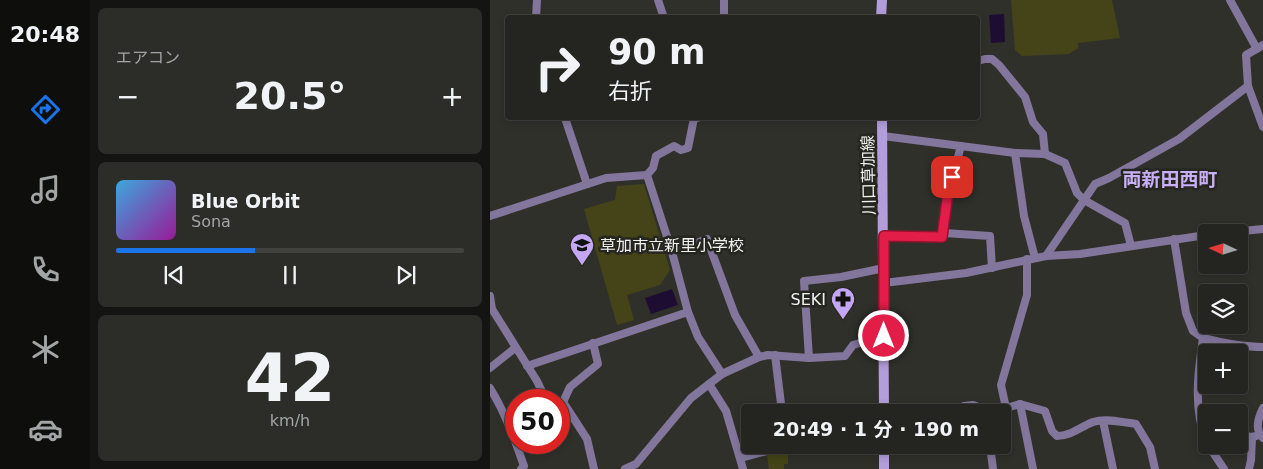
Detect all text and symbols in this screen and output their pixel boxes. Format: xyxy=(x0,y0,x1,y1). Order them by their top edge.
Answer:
text: 20:48 xyxy=(10,22,80,47)
text: 90 m xyxy=(608,32,705,72)
icon: right xyxy=(525,35,590,100)
text: エアコン xyxy=(116,48,180,67)
text: 20.5° xyxy=(234,74,346,118)
text: 右折 xyxy=(608,79,652,104)
text: − xyxy=(116,80,139,113)
text: + xyxy=(441,80,464,113)
icon: directions xyxy=(28,92,63,127)
street label: 川口草加線 xyxy=(858,135,879,215)
pin xyxy=(931,156,973,198)
icon: arrive xyxy=(938,163,966,191)
district label: 両新田西町 xyxy=(1122,168,1218,190)
icon: music xyxy=(28,172,63,207)
text: Blue Orbit xyxy=(191,190,300,212)
text: Sona xyxy=(191,212,231,231)
north arrow xyxy=(1198,224,1248,274)
map controls xyxy=(1198,224,1248,454)
school or university icon: 草加市立新里小学校 xyxy=(569,232,595,266)
place label: 草加市立新里小学校 xyxy=(600,236,744,255)
icon: phone xyxy=(28,252,63,287)
icon: previous xyxy=(160,261,188,289)
icon: pause xyxy=(276,261,304,289)
icon: next xyxy=(392,261,420,289)
button: layers xyxy=(1198,284,1248,334)
pharmacy icon: SEKI xyxy=(830,286,856,320)
place label: SEKI xyxy=(791,290,826,309)
position arrow xyxy=(857,309,909,361)
icon: climate xyxy=(28,332,63,367)
text: 42 xyxy=(245,341,335,416)
button: + xyxy=(1198,344,1248,394)
speed limit sign: 50 xyxy=(505,389,570,454)
button: − xyxy=(1198,404,1248,454)
text: km/h xyxy=(270,411,310,430)
icon: car xyxy=(28,412,63,447)
text: 20:49 · 1 分 · 190 m xyxy=(773,418,979,440)

